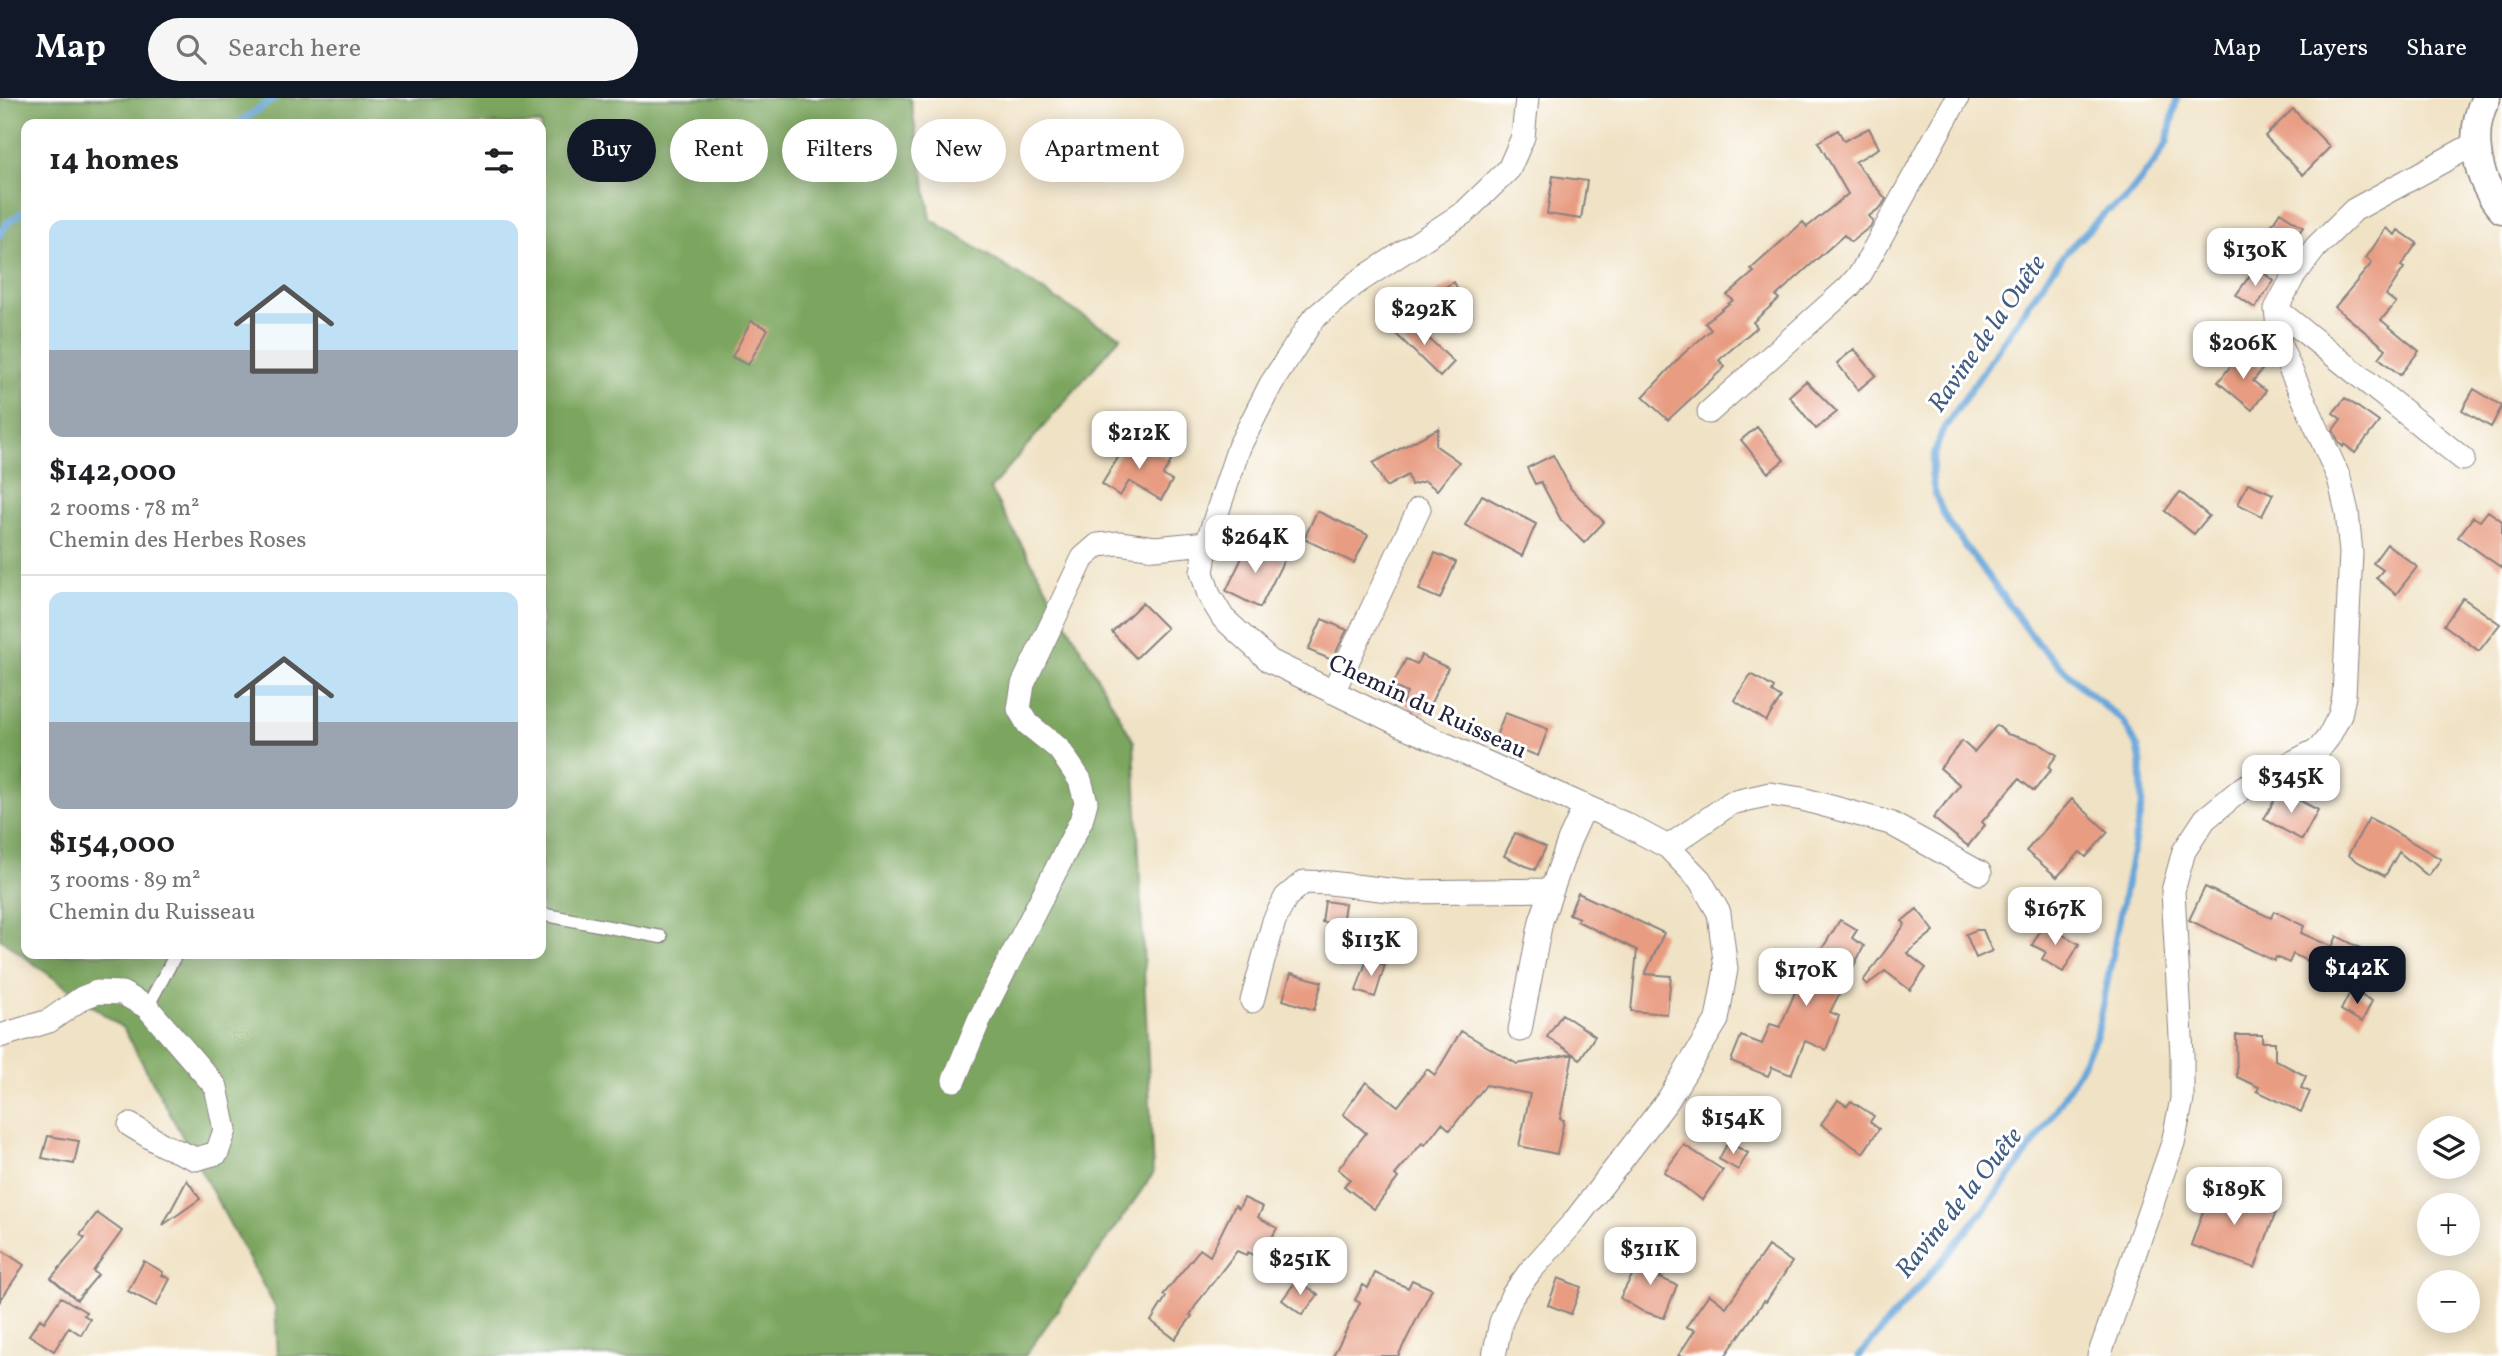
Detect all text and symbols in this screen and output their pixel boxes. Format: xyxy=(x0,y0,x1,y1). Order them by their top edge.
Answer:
search box xyxy=(148,18,638,81)
text: Map xyxy=(35,26,106,72)
icon: search xyxy=(172,30,210,68)
text: Search here xyxy=(228,31,361,67)
text: Map xyxy=(2213,32,2261,66)
text: Layers xyxy=(2299,32,2368,66)
text: Share xyxy=(2406,32,2467,66)
chip: Buy xyxy=(567,119,656,182)
chip: Rent xyxy=(670,119,768,182)
chip: Filters xyxy=(782,119,897,182)
chip: New xyxy=(911,119,1006,182)
chip: Apartment xyxy=(1020,119,1184,182)
text: 14 homes xyxy=(49,140,179,182)
icon: filters xyxy=(480,142,518,180)
pin: $130K xyxy=(2206,228,2304,288)
text: $130K xyxy=(2223,235,2287,267)
water label: Ravine de la Ouête xyxy=(1920,248,2056,420)
icon: home xyxy=(221,266,347,392)
pin: $292K xyxy=(1375,288,1473,347)
text: $292K xyxy=(1391,294,1457,326)
pin: $206K xyxy=(2194,322,2292,381)
text: $206K xyxy=(2209,328,2277,360)
pin: $212K xyxy=(1090,412,1188,471)
text: $212K xyxy=(1108,418,1170,450)
text: $142,000 xyxy=(49,451,176,493)
text: 2 rooms · 78 m² xyxy=(49,493,200,525)
pin: $264K xyxy=(1206,516,1304,575)
text: $264K xyxy=(1221,522,1289,554)
text: Chemin des Herbes Roses xyxy=(49,525,306,557)
icon: home xyxy=(221,638,347,764)
street label: Chemin du Ruisseau xyxy=(1322,647,1532,769)
pin: $345K xyxy=(2242,756,2340,815)
text: $345K xyxy=(2258,762,2324,794)
text: $154,000 xyxy=(49,823,175,865)
text: 3 rooms · 89 m² xyxy=(49,865,201,897)
pin: $167K xyxy=(2006,888,2104,947)
text: $167K xyxy=(2024,894,2086,926)
text: Chemin du Ruisseau xyxy=(49,897,255,929)
pin: $113K xyxy=(1322,918,1420,978)
text: $113K xyxy=(1341,925,1401,957)
pin: $142K xyxy=(2308,946,2406,1006)
pin: $170K xyxy=(1757,948,1855,1008)
text: $142K xyxy=(2325,953,2389,985)
text: $170K xyxy=(1774,955,1838,987)
pin: $154K xyxy=(1684,1096,1782,1156)
text: $154K xyxy=(1701,1103,1765,1135)
map controls xyxy=(2417,1116,2480,1333)
button: layers xyxy=(2417,1116,2480,1179)
water label: Ravine de la Ouête xyxy=(1887,1120,2032,1286)
pin: $189K xyxy=(2185,1168,2283,1227)
text: $189K xyxy=(2202,1174,2266,1206)
button: + xyxy=(2417,1193,2480,1256)
pin: $311K xyxy=(1601,1228,1699,1287)
text: $311K xyxy=(1620,1234,1680,1266)
pin: $251K xyxy=(1251,1238,1349,1297)
text: $251K xyxy=(1269,1244,1331,1276)
button: − xyxy=(2417,1270,2480,1333)

